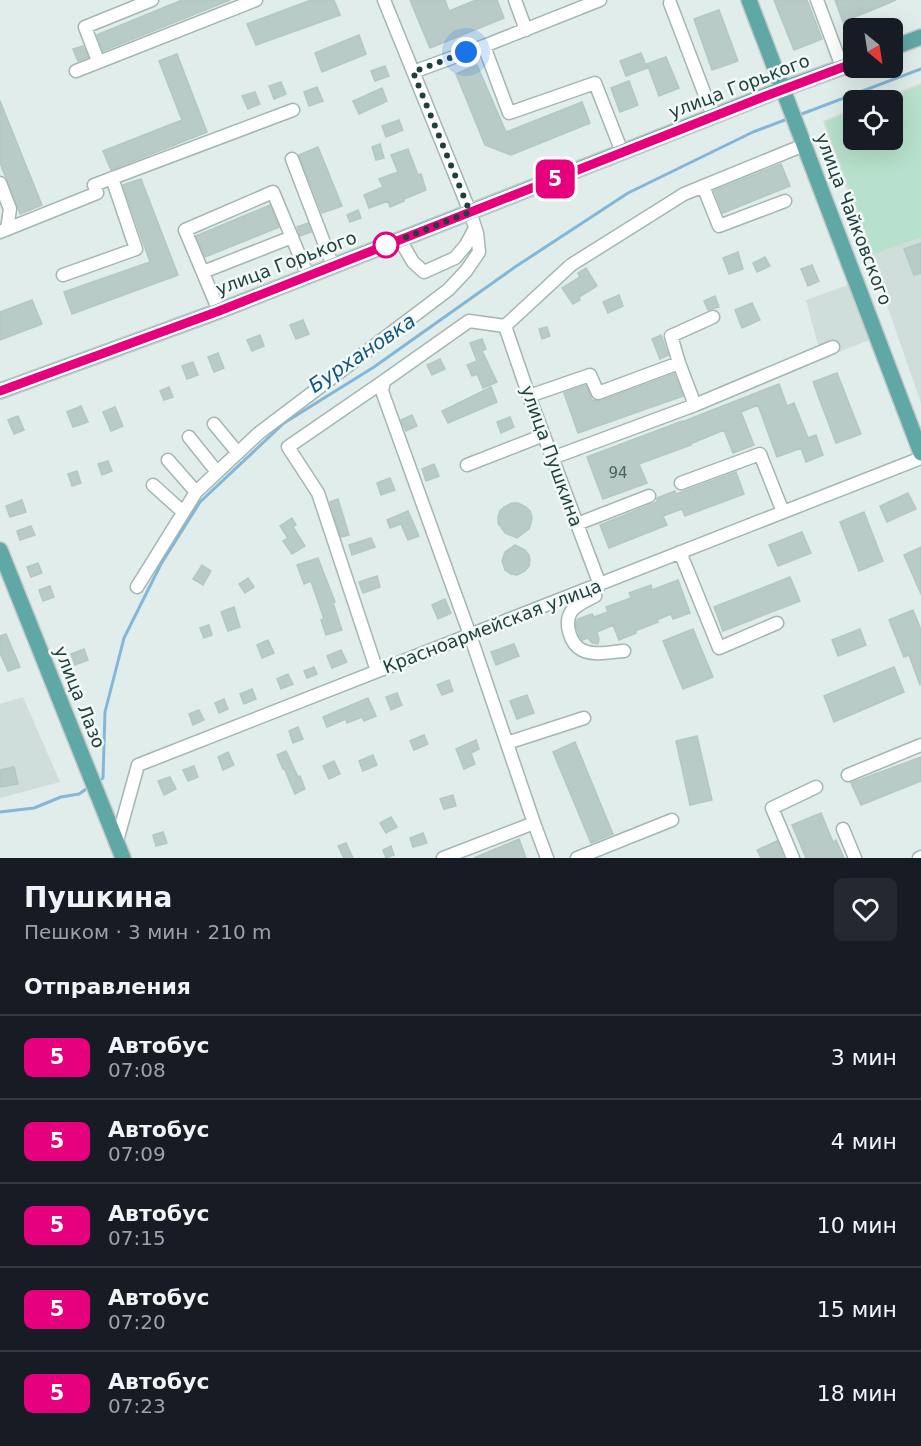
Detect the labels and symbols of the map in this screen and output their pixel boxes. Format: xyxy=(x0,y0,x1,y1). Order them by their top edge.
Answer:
north arrow xyxy=(843,18,903,78)
your location xyxy=(451,37,481,67)
street label: улица Горького xyxy=(666,49,812,123)
street label: улица Чайковского xyxy=(811,130,897,308)
line badge: 5 xyxy=(536,160,574,198)
street label: улица Горького xyxy=(213,226,359,300)
unlabelled marker xyxy=(373,232,399,258)
water label: Бурхановка xyxy=(304,308,420,398)
street label: улица Пушкина xyxy=(517,382,587,530)
house number: 94 xyxy=(608,464,628,482)
street label: Красноармейская улица xyxy=(380,575,604,677)
street label: улица Лазо xyxy=(50,643,110,751)

